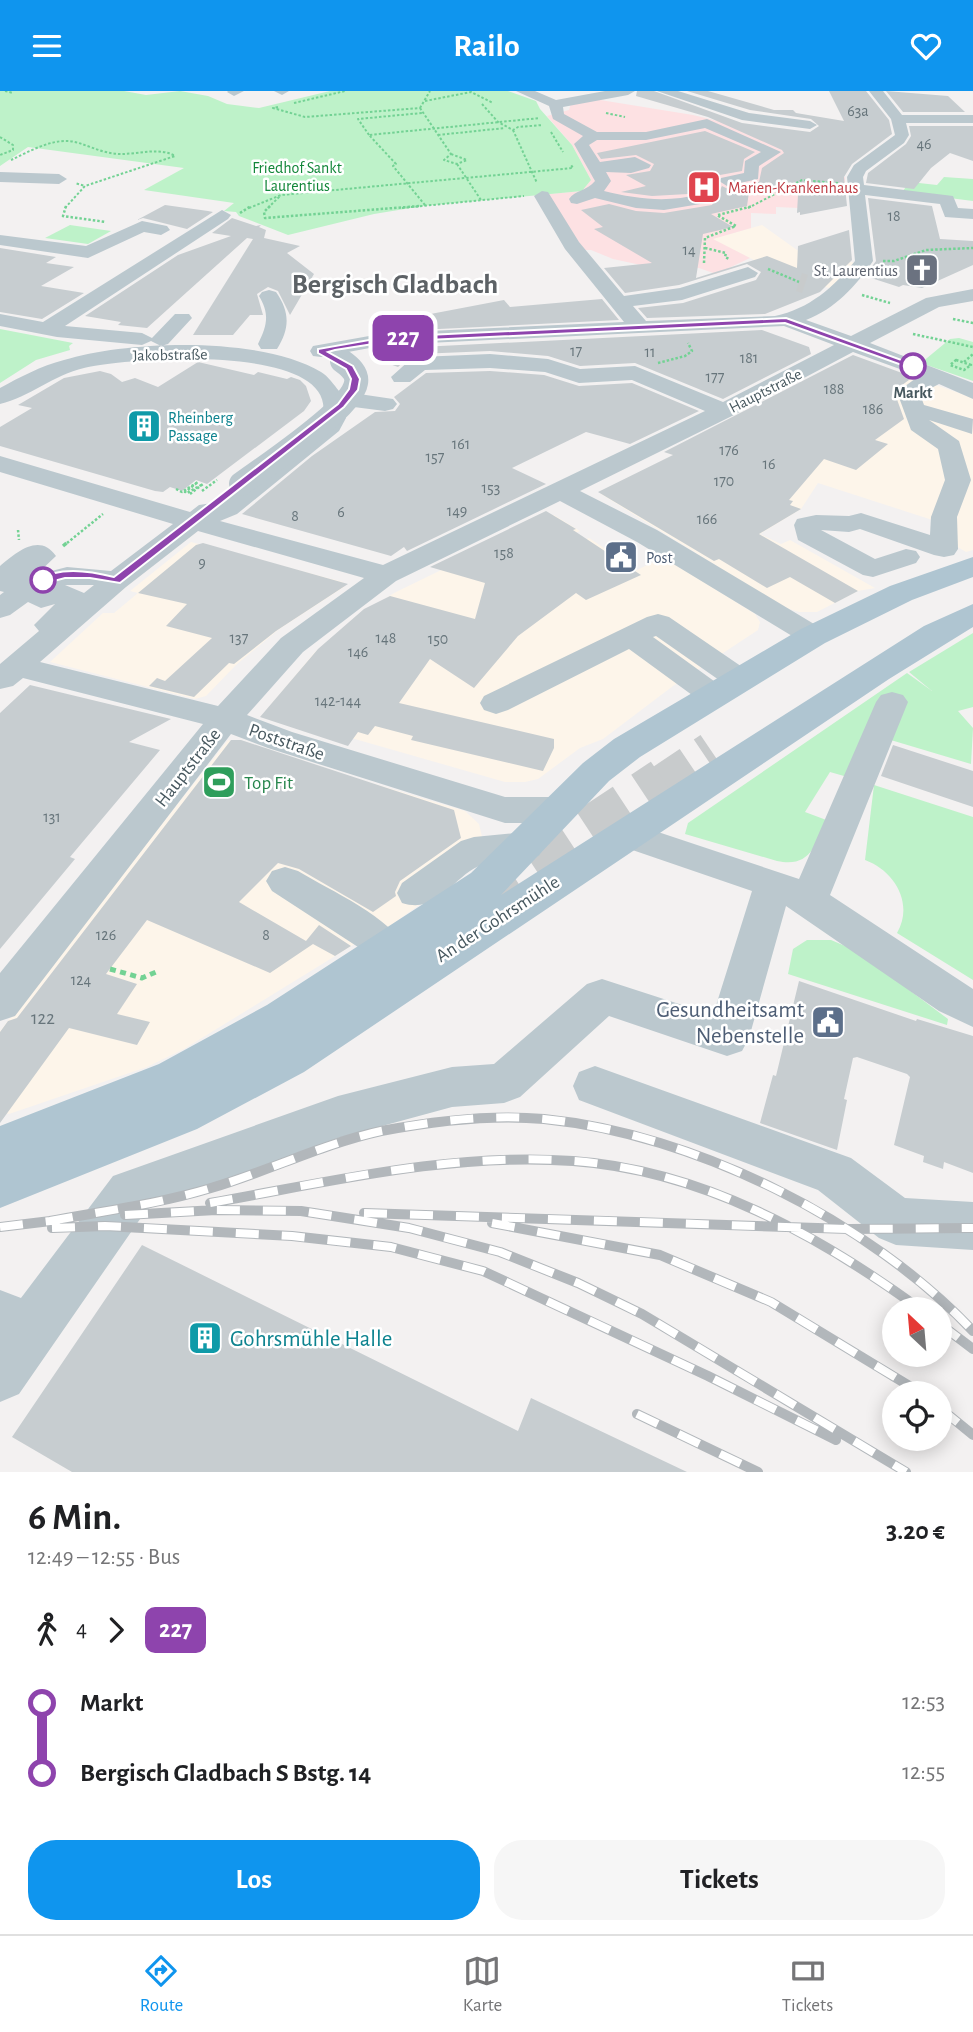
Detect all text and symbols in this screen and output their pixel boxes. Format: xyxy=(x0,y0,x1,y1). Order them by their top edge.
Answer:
icon: menu xyxy=(28,27,66,65)
icon: heart xyxy=(907,27,945,65)
text: Railo xyxy=(453,30,520,62)
house number: 63a xyxy=(847,103,869,119)
house number: 46 xyxy=(916,136,932,152)
park label: Friedhof Sankt Laurentius xyxy=(252,160,342,194)
hospital icon: Marien-Krankenhaus xyxy=(685,168,723,206)
place label: Marien-Krankenhaus xyxy=(728,180,858,196)
house number: 18 xyxy=(887,208,901,224)
house number: 14 xyxy=(682,242,696,258)
church icon: St. Laurentius xyxy=(903,251,941,289)
place label: St. Laurentius xyxy=(814,263,898,279)
district label: Bergisch Gladbach xyxy=(292,271,498,299)
line badge: 227 xyxy=(363,315,443,361)
text: 227 xyxy=(387,326,419,350)
house number: 17 xyxy=(570,343,582,359)
house number: 11 xyxy=(644,344,656,360)
street label: Jakobstraße xyxy=(132,346,208,364)
house number: 181 xyxy=(740,350,758,366)
marker: Markt xyxy=(900,353,926,379)
street label: Hauptstraße xyxy=(727,366,804,416)
house number: 177 xyxy=(706,369,725,385)
house number: 188 xyxy=(824,381,844,397)
place label: Markt xyxy=(894,385,933,401)
house number: 186 xyxy=(863,401,883,417)
building icon: Rheinberg Passage xyxy=(125,407,163,445)
place label: Rheinberg Passage xyxy=(168,410,233,444)
house number: 161 xyxy=(452,436,470,452)
house number: 176 xyxy=(719,442,739,458)
house number: 157 xyxy=(426,449,445,465)
house number: 16 xyxy=(762,456,776,472)
house number: 170 xyxy=(714,473,734,489)
house number: 153 xyxy=(482,480,500,496)
house number: 149 xyxy=(447,503,467,519)
house number: 6 xyxy=(337,504,345,520)
house number: 8 xyxy=(291,508,299,524)
house number: 166 xyxy=(697,511,717,527)
public building icon: Post xyxy=(602,538,640,576)
house number: 158 xyxy=(494,545,514,561)
place label: Post xyxy=(646,550,673,566)
house number: 9 xyxy=(198,555,206,571)
unlabelled marker xyxy=(30,567,56,593)
house number: 137 xyxy=(230,630,249,646)
house number: 148 xyxy=(376,630,396,646)
house number: 150 xyxy=(428,631,448,647)
house number: 146 xyxy=(348,644,368,660)
house number: 142-144 xyxy=(315,693,361,709)
street label: Poststraße xyxy=(246,721,327,764)
street label: Hauptstraße xyxy=(152,725,225,811)
sports icon: Top Fit xyxy=(200,763,238,801)
place label: Top Fit xyxy=(244,774,293,793)
house number: 131 xyxy=(43,809,61,825)
street label: An der Gohrsmühle xyxy=(433,872,563,966)
house number: 126 xyxy=(96,927,116,943)
house number: 8 xyxy=(262,927,270,943)
house number: 124 xyxy=(71,972,92,988)
place label: Gesundheitsamt Nebenstelle xyxy=(656,999,805,1048)
public building icon: Gesundheitsamt Nebenstelle xyxy=(809,1003,847,1041)
house number: 122 xyxy=(31,1009,55,1028)
north arrow xyxy=(882,1297,952,1367)
map controls xyxy=(882,1297,952,1451)
building icon: Gohrsmühle Halle xyxy=(186,1319,224,1357)
place label: Gohrsmühle Halle xyxy=(230,1328,392,1351)
button: locate xyxy=(882,1381,952,1451)
text: 6 Min. xyxy=(28,1499,121,1537)
text: 3.20 € xyxy=(886,1518,945,1544)
text: 12:49 – 12:55 · Bus xyxy=(28,1546,180,1569)
icon: walk xyxy=(28,1611,66,1649)
icon: forward xyxy=(97,1611,135,1649)
text: 4 xyxy=(76,1618,87,1641)
text: 227 xyxy=(159,1618,192,1642)
text: Markt xyxy=(80,1690,143,1716)
text: 12:53 xyxy=(902,1691,945,1714)
text: Bergisch Gladbach S Bstg. 14 xyxy=(80,1760,371,1786)
text: 12:55 xyxy=(902,1761,945,1784)
button: Los xyxy=(28,1840,480,1920)
button: Tickets xyxy=(494,1840,945,1920)
tab: Route xyxy=(140,1952,183,2017)
tab: Karte xyxy=(463,1952,502,2017)
tab: Tickets xyxy=(782,1952,833,2017)

